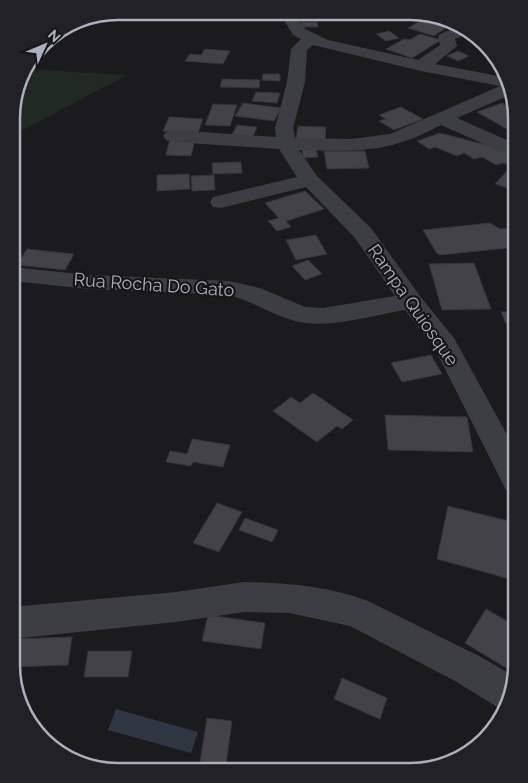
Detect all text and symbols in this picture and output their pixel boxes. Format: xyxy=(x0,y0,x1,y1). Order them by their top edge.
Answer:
north arrow xyxy=(20,20,70,70)
text: N xyxy=(45,27,64,45)
street label: Rampa Quiosque xyxy=(364,240,463,370)
street label: Rua Rocha Do Gato xyxy=(73,268,235,301)

